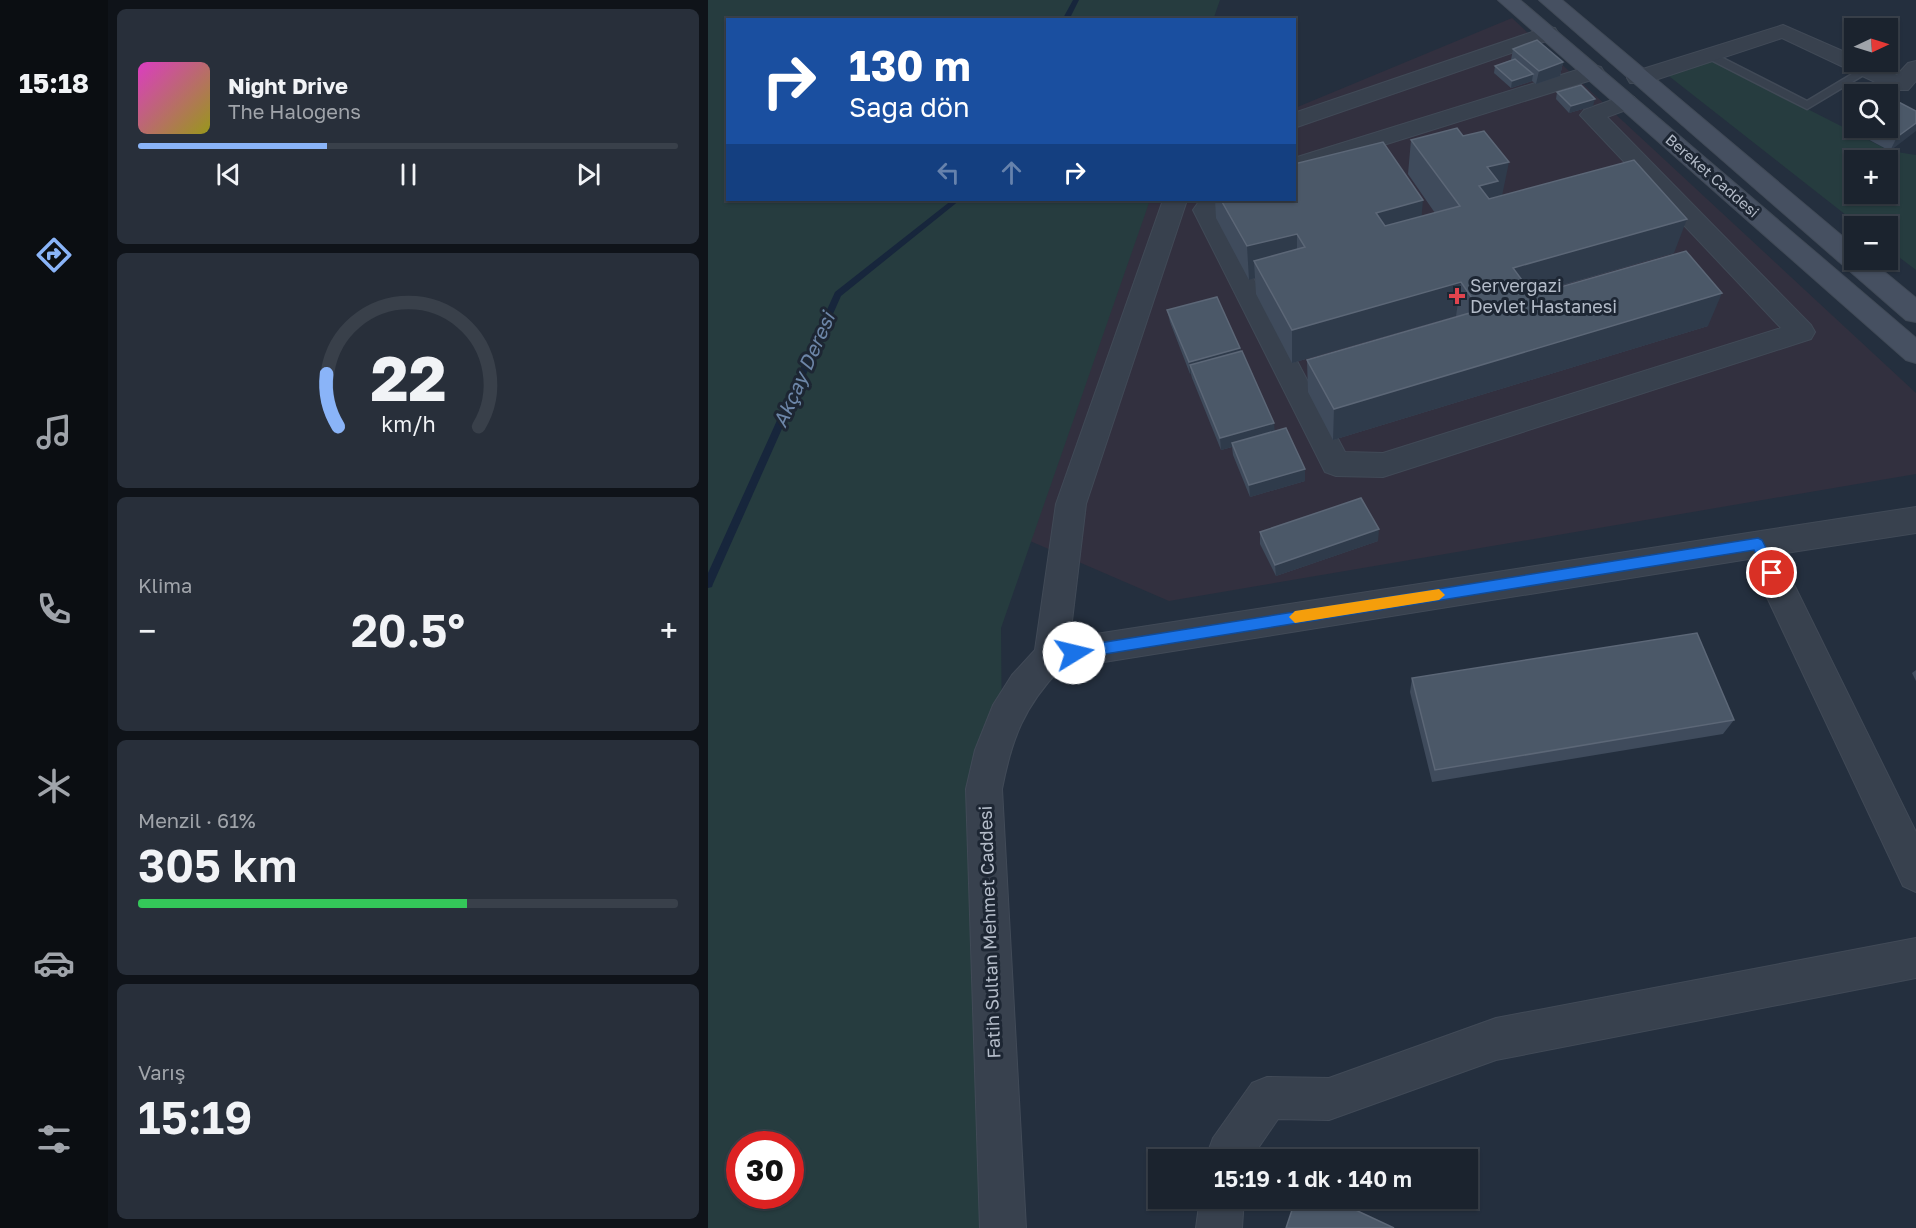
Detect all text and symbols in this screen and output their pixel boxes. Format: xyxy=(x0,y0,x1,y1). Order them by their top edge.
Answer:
north arrow xyxy=(1844,18,1898,72)
map controls xyxy=(1844,18,1898,270)
text: 130 m xyxy=(849,40,971,90)
icon: right xyxy=(750,42,828,120)
text: 15:18 xyxy=(19,67,89,99)
text: Night Drive xyxy=(228,72,348,99)
button: search xyxy=(1844,84,1898,138)
text: Sağa dön xyxy=(849,91,970,123)
text: The Halogens xyxy=(228,99,361,123)
street label: Bereket Caddesi xyxy=(1662,130,1763,221)
button: + xyxy=(1844,150,1898,204)
icon: left xyxy=(932,156,965,189)
icon: ahead xyxy=(995,156,1028,189)
icon: right xyxy=(1058,156,1091,189)
icon: previous xyxy=(212,158,245,191)
icon: pause xyxy=(392,158,425,191)
icon: next xyxy=(572,158,605,191)
button: − xyxy=(1844,216,1898,270)
icon: directions xyxy=(33,234,75,276)
place label: Servergazi Devlet Hastanesi xyxy=(1470,274,1617,317)
marker: Servergazi Devlet Hastanesi xyxy=(1448,287,1466,305)
water label: Akçay Deresi xyxy=(767,306,841,431)
text: 22 xyxy=(370,340,446,415)
icon: music xyxy=(33,411,75,453)
text: km/h xyxy=(381,412,435,438)
pin xyxy=(1746,547,1797,598)
icon: arrive xyxy=(1755,556,1788,589)
text: Klima xyxy=(138,573,192,597)
icon: phone xyxy=(33,588,75,630)
text: 20.5° xyxy=(351,603,465,657)
text: − xyxy=(138,611,156,650)
text: + xyxy=(660,611,678,650)
position arrow xyxy=(1042,621,1106,685)
icon: climate xyxy=(33,765,75,807)
street label: Fatih Sultan Mehmet Caddesi xyxy=(974,805,1004,1059)
text: Menzil · 61% xyxy=(138,808,256,832)
text: 305 km xyxy=(138,838,297,892)
icon: car xyxy=(33,942,75,984)
text: Varış xyxy=(138,1060,185,1084)
text: 15:19 xyxy=(138,1090,252,1144)
icon: filters xyxy=(33,1118,75,1160)
speed limit sign: 30 xyxy=(726,1131,804,1209)
text: 15:19 · 1 dk · 140 m xyxy=(1214,1165,1412,1192)

